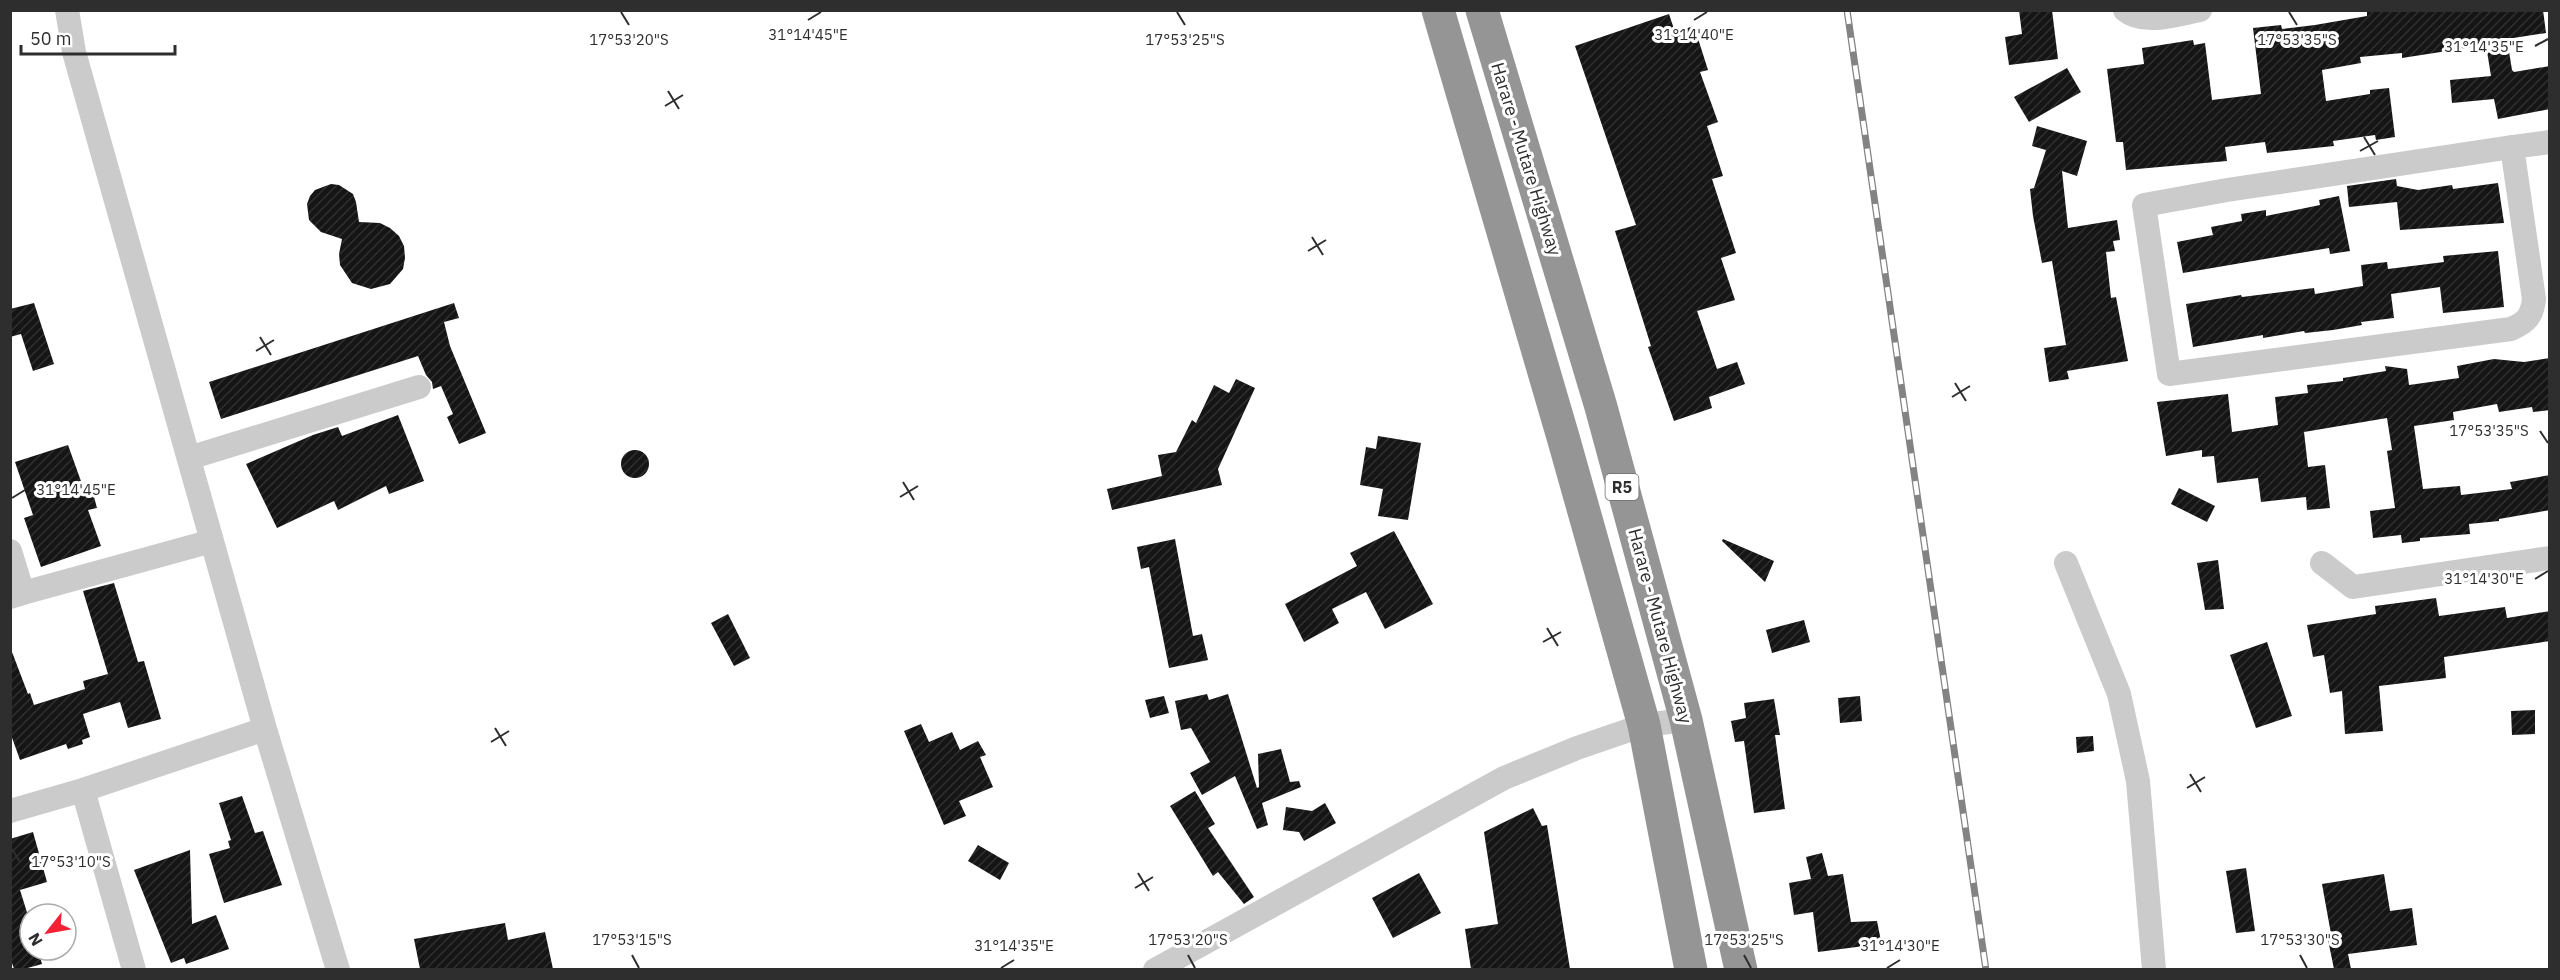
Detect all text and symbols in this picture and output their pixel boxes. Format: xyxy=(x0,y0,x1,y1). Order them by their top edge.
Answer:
scale bar xyxy=(21,18,176,56)
text: 31°14'45"E xyxy=(768,25,848,44)
text: 31°14'40"E xyxy=(1654,25,1734,44)
text: 50 m xyxy=(30,27,72,50)
text: 17°53'20"S xyxy=(589,30,669,49)
text: 17°53'25"S xyxy=(1145,30,1225,49)
text: 17°53'35"S xyxy=(2257,30,2337,49)
text: 31°14'35"E xyxy=(2444,37,2524,56)
street label: Harare - Mutare Highway xyxy=(1486,59,1567,258)
text: 17°53'35"S xyxy=(2449,421,2529,440)
road number: R5 xyxy=(1606,474,1638,500)
text: 31°14'45"E xyxy=(36,480,116,499)
street label: Harare - Mutare Highway xyxy=(1623,526,1698,726)
text: 31°14'30"E xyxy=(2444,569,2524,588)
text: 17°53'10"S xyxy=(31,852,111,871)
north arrow xyxy=(18,902,78,962)
text: N xyxy=(24,930,47,950)
text: 17°53'15"S xyxy=(592,930,672,949)
text: 17°53'20"S xyxy=(1148,930,1228,949)
text: 17°53'25"S xyxy=(1704,930,1784,949)
text: 17°53'30"S xyxy=(2260,930,2340,949)
text: 31°14'35"E xyxy=(974,936,1054,955)
text: 31°14'30"E xyxy=(1860,936,1940,955)

